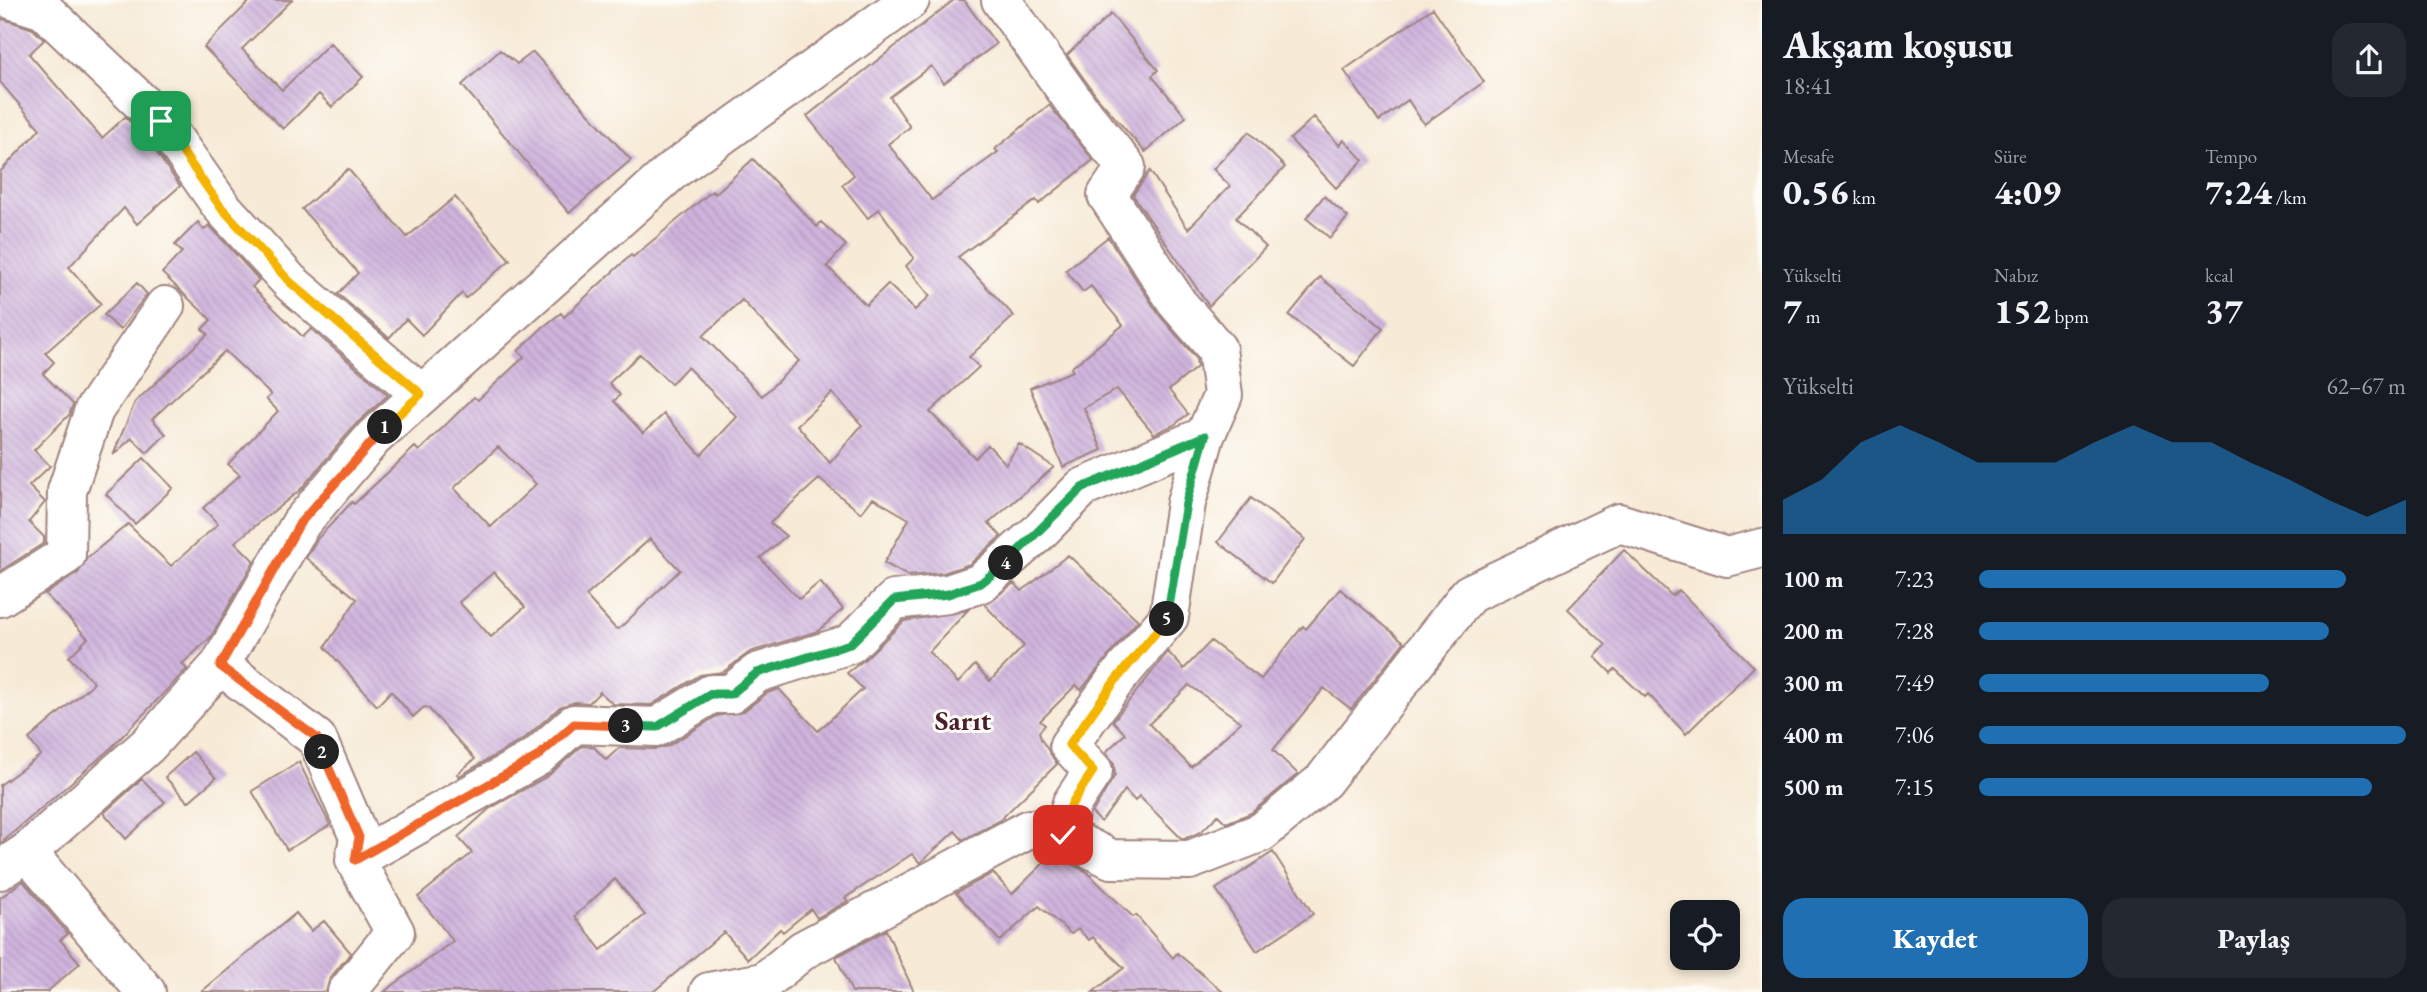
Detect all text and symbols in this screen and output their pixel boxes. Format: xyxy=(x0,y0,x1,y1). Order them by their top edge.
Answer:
text: Akşam koşusu xyxy=(1783,20,2013,69)
button: share xyxy=(2332,23,2406,97)
text: 18:41 xyxy=(1783,71,1833,101)
pin xyxy=(131,91,191,151)
icon: arrive xyxy=(142,102,180,140)
text: Mesafe xyxy=(1783,144,1834,169)
text: Süre xyxy=(1994,144,2027,169)
text: Tempo xyxy=(2205,144,2257,169)
text: 0.56 xyxy=(1783,169,1849,214)
text: 4:09 xyxy=(1994,169,2061,214)
text: 7:24 xyxy=(2205,169,2272,214)
text: km xyxy=(1849,185,1876,210)
text: /km xyxy=(2272,185,2307,210)
text: Yükselti xyxy=(1783,263,1842,288)
text: Nabız xyxy=(1994,263,2038,288)
text: kcal xyxy=(2205,263,2234,288)
text: 7 xyxy=(1783,288,1802,333)
text: 152 xyxy=(1994,288,2051,333)
text: 37 xyxy=(2205,288,2243,333)
text: m xyxy=(1802,304,1821,329)
text: bpm xyxy=(2051,304,2089,329)
text: Yükselti xyxy=(1783,371,1854,401)
text: 62–67 m xyxy=(2327,371,2406,401)
pin: 1 xyxy=(368,410,402,444)
text: 1 xyxy=(379,414,390,439)
pin: 4 xyxy=(988,546,1024,580)
text: 4 xyxy=(1000,550,1011,575)
text: 100 m xyxy=(1783,564,1844,594)
text: 7:23 xyxy=(1895,564,1934,594)
pin: 5 xyxy=(1150,602,1184,636)
text: 5 xyxy=(1161,606,1172,631)
text: 200 m xyxy=(1783,616,1844,646)
text: 7:28 xyxy=(1895,616,1934,646)
text: 300 m xyxy=(1783,668,1844,698)
text: 7:49 xyxy=(1895,668,1934,698)
district label: Sarıt xyxy=(935,702,992,738)
pin: 3 xyxy=(608,708,644,744)
text: 3 xyxy=(620,713,631,738)
text: 400 m xyxy=(1783,720,1844,750)
text: 7:06 xyxy=(1895,720,1934,750)
pin: 2 xyxy=(304,734,340,770)
text: 2 xyxy=(316,739,327,764)
text: 500 m xyxy=(1783,772,1844,802)
text: 7:15 xyxy=(1895,772,1934,802)
pin xyxy=(1033,805,1093,865)
icon: check xyxy=(1044,816,1082,854)
button: Kaydet xyxy=(1783,898,2088,978)
button: Paylaş xyxy=(2102,898,2406,978)
map controls xyxy=(1670,900,1740,970)
button: locate xyxy=(1670,900,1740,970)

